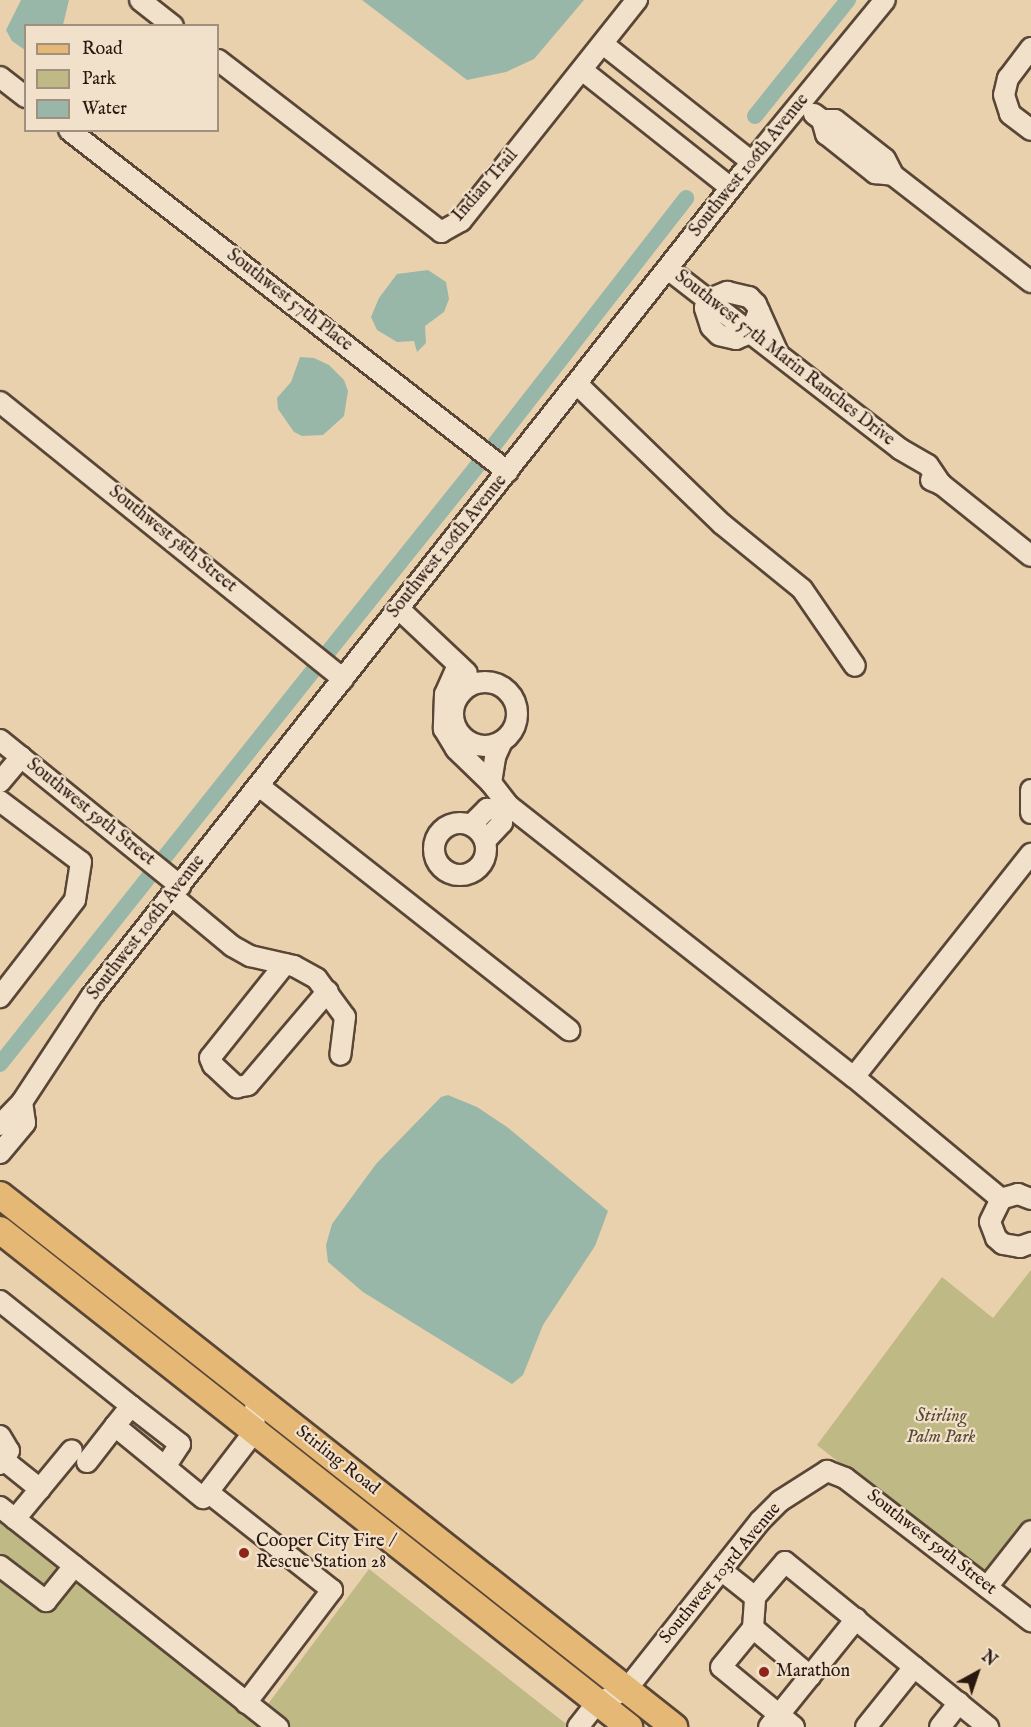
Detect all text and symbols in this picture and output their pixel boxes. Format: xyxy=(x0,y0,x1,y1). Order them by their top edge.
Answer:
legend xyxy=(24,24,219,132)
text: Road xyxy=(82,38,123,61)
text: Park xyxy=(82,68,116,91)
street label: Southwest 106th Avenue xyxy=(686,90,814,242)
text: Water xyxy=(82,98,127,121)
street label: Indian Trail xyxy=(449,145,523,227)
street label: Southwest 57th Place xyxy=(222,245,356,357)
street label: Southwest 57th Marin Ranches Drive xyxy=(670,266,898,452)
street label: Southwest 106th Avenue xyxy=(384,471,512,623)
street label: Southwest 58th Street xyxy=(104,482,240,598)
street label: Southwest 59th Street xyxy=(21,755,159,871)
street label: Southwest 106th Avenue xyxy=(84,851,210,1005)
park label: Stirling Palm Park xyxy=(906,1407,976,1450)
street label: Stirling Road xyxy=(291,1422,383,1500)
street label: Southwest 59th Street xyxy=(862,1486,1000,1600)
street label: Southwest 103rd Avenue xyxy=(656,1499,786,1649)
place label: Cooper City Fire / Rescue Station 28 xyxy=(256,1532,395,1574)
marker: Cooper City Fire / Rescue Station 28 xyxy=(237,1546,251,1560)
north arrow xyxy=(947,1643,1007,1703)
text: N xyxy=(977,1647,1000,1671)
place label: Marathon xyxy=(776,1661,850,1683)
marker: Marathon xyxy=(757,1665,771,1679)

